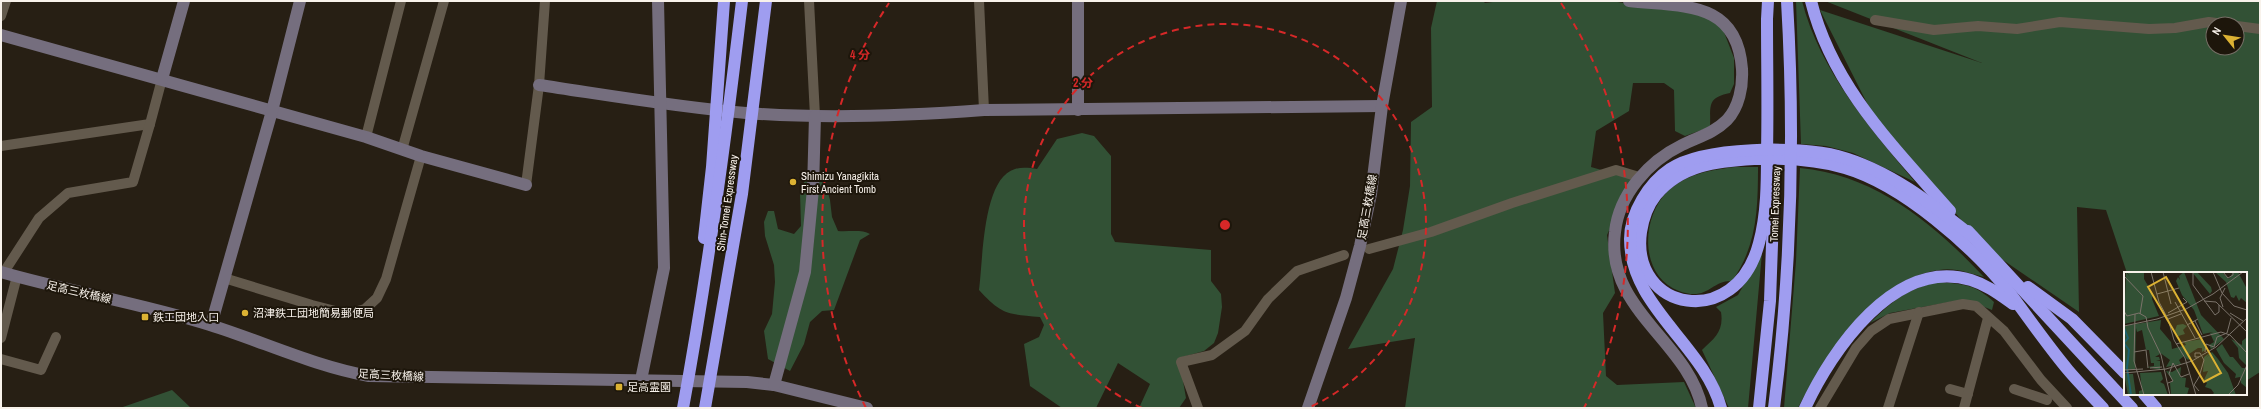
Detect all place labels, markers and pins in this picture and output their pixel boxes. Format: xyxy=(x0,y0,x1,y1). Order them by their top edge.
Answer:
place label: Shimizu Yanagikita First Ancient Tomb xyxy=(801,169,879,196)
marker: Shimizu Yanagikita First Ancient Tomb xyxy=(788,177,798,187)
centre of rings xyxy=(1218,218,1232,232)
place label: 沼津鉄工団地簡易郵便局 xyxy=(253,306,374,320)
marker: 沼津鉄工団地簡易郵便局 xyxy=(240,308,250,318)
place label: 鉄工団地入口 xyxy=(153,310,219,324)
marker: 鉄工団地入口 xyxy=(140,312,150,322)
place label: 足高霊園 xyxy=(627,380,671,394)
marker: 足高霊園 xyxy=(614,382,624,392)

